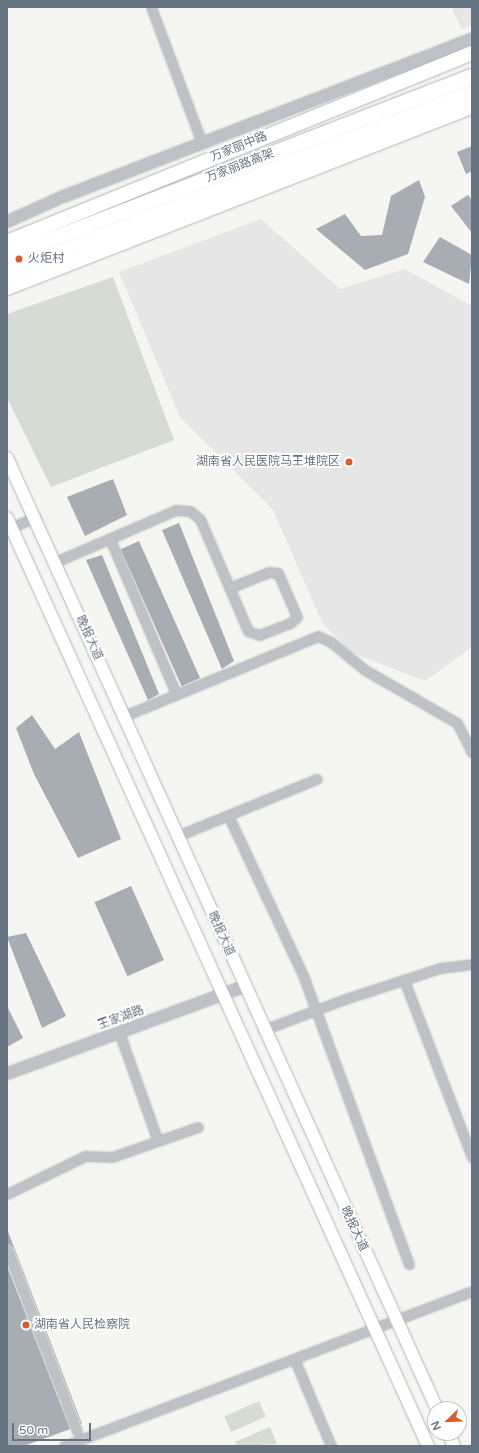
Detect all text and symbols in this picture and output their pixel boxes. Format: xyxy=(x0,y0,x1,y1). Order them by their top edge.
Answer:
street label: 万家丽中路 xyxy=(208,129,270,165)
street label: 万家丽路高架 xyxy=(204,146,276,186)
place label: 火炬村 xyxy=(28,252,64,266)
marker: 火炬村 xyxy=(13,253,25,265)
place label: 湖南省人民医院马王堆院区 xyxy=(196,455,340,469)
marker: 湖南省人民医院马王堆院区 xyxy=(343,456,355,468)
street label: 晚报大道 xyxy=(73,613,105,663)
street label: 晚报大道 xyxy=(205,909,237,959)
street label: 王家湖路 xyxy=(96,1003,146,1033)
street label: 晚报大道 xyxy=(337,1204,371,1254)
place label: 湖南省人民检察院 xyxy=(34,1318,130,1332)
marker: 湖南省人民检察院 xyxy=(21,1320,31,1330)
north arrow xyxy=(427,1401,467,1441)
scale bar xyxy=(14,1415,93,1441)
text: N xyxy=(429,1419,444,1432)
text: 50 m xyxy=(19,1423,48,1437)

